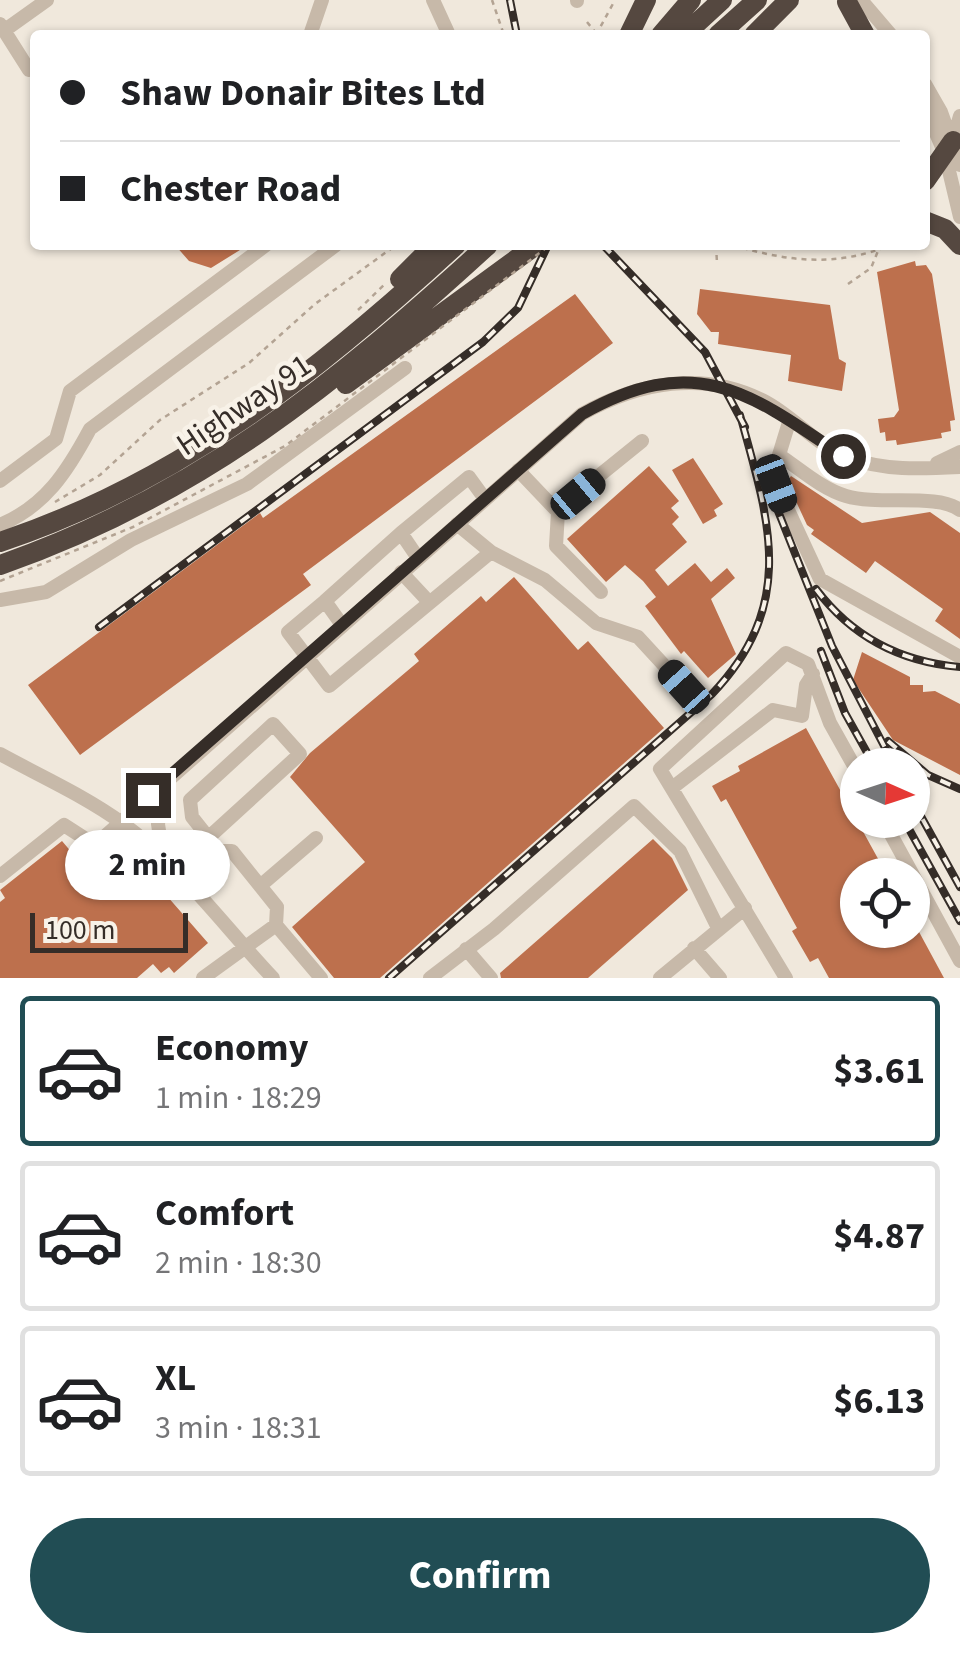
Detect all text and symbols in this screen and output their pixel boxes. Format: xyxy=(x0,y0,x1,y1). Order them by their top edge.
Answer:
text: Shaw Donair Bites Ltd xyxy=(120,66,486,120)
text: Chester Road xyxy=(120,162,341,216)
street label: Highway 91 xyxy=(167,343,321,467)
route start xyxy=(821,434,866,479)
car xyxy=(751,451,801,517)
car xyxy=(545,463,611,525)
car xyxy=(653,655,715,719)
north arrow xyxy=(840,748,930,838)
map controls xyxy=(840,748,930,948)
route end xyxy=(126,773,171,818)
callout: 2 min xyxy=(66,830,230,900)
text: 2 min xyxy=(109,842,186,888)
button: locate xyxy=(840,858,930,948)
scale bar xyxy=(30,908,188,953)
text: 100 m xyxy=(45,910,116,950)
text: Economy xyxy=(155,1021,308,1075)
icon: car xyxy=(35,1026,125,1116)
text: $3.61 xyxy=(833,1044,925,1098)
text: 1 min · 18:29 xyxy=(155,1075,322,1121)
text: Comfort xyxy=(155,1186,294,1240)
icon: car xyxy=(35,1191,125,1281)
text: $4.87 xyxy=(833,1209,925,1263)
text: 2 min · 18:30 xyxy=(155,1240,322,1286)
text: XL xyxy=(155,1351,196,1405)
icon: car xyxy=(35,1356,125,1446)
text: $6.13 xyxy=(833,1374,925,1428)
text: 3 min · 18:31 xyxy=(155,1405,322,1451)
button: Confirm xyxy=(30,1518,930,1633)

